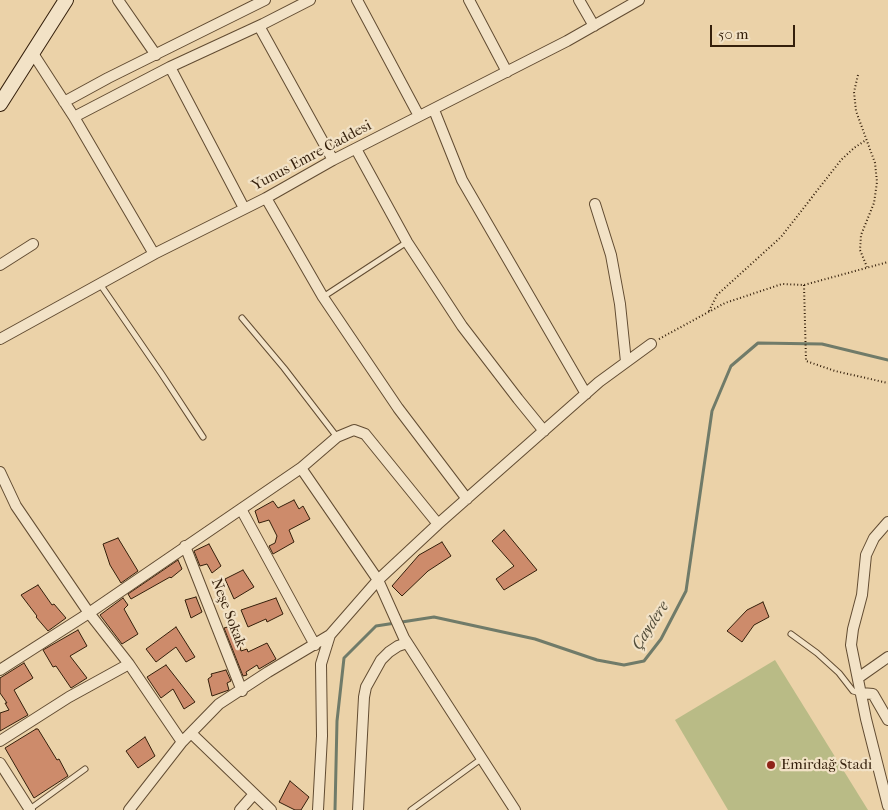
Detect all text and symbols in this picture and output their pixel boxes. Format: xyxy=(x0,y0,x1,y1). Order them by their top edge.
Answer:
scale bar xyxy=(713,15,798,47)
text: 50 m xyxy=(718,25,748,43)
street label: Yunus Emre Caddesi xyxy=(249,117,375,195)
street label: Neşe Sokak xyxy=(207,576,249,650)
water label: Çaydere xyxy=(628,598,674,654)
place label: Emirdağ Stadı xyxy=(781,756,872,774)
marker: Emirdağ Stadı xyxy=(765,759,777,771)

